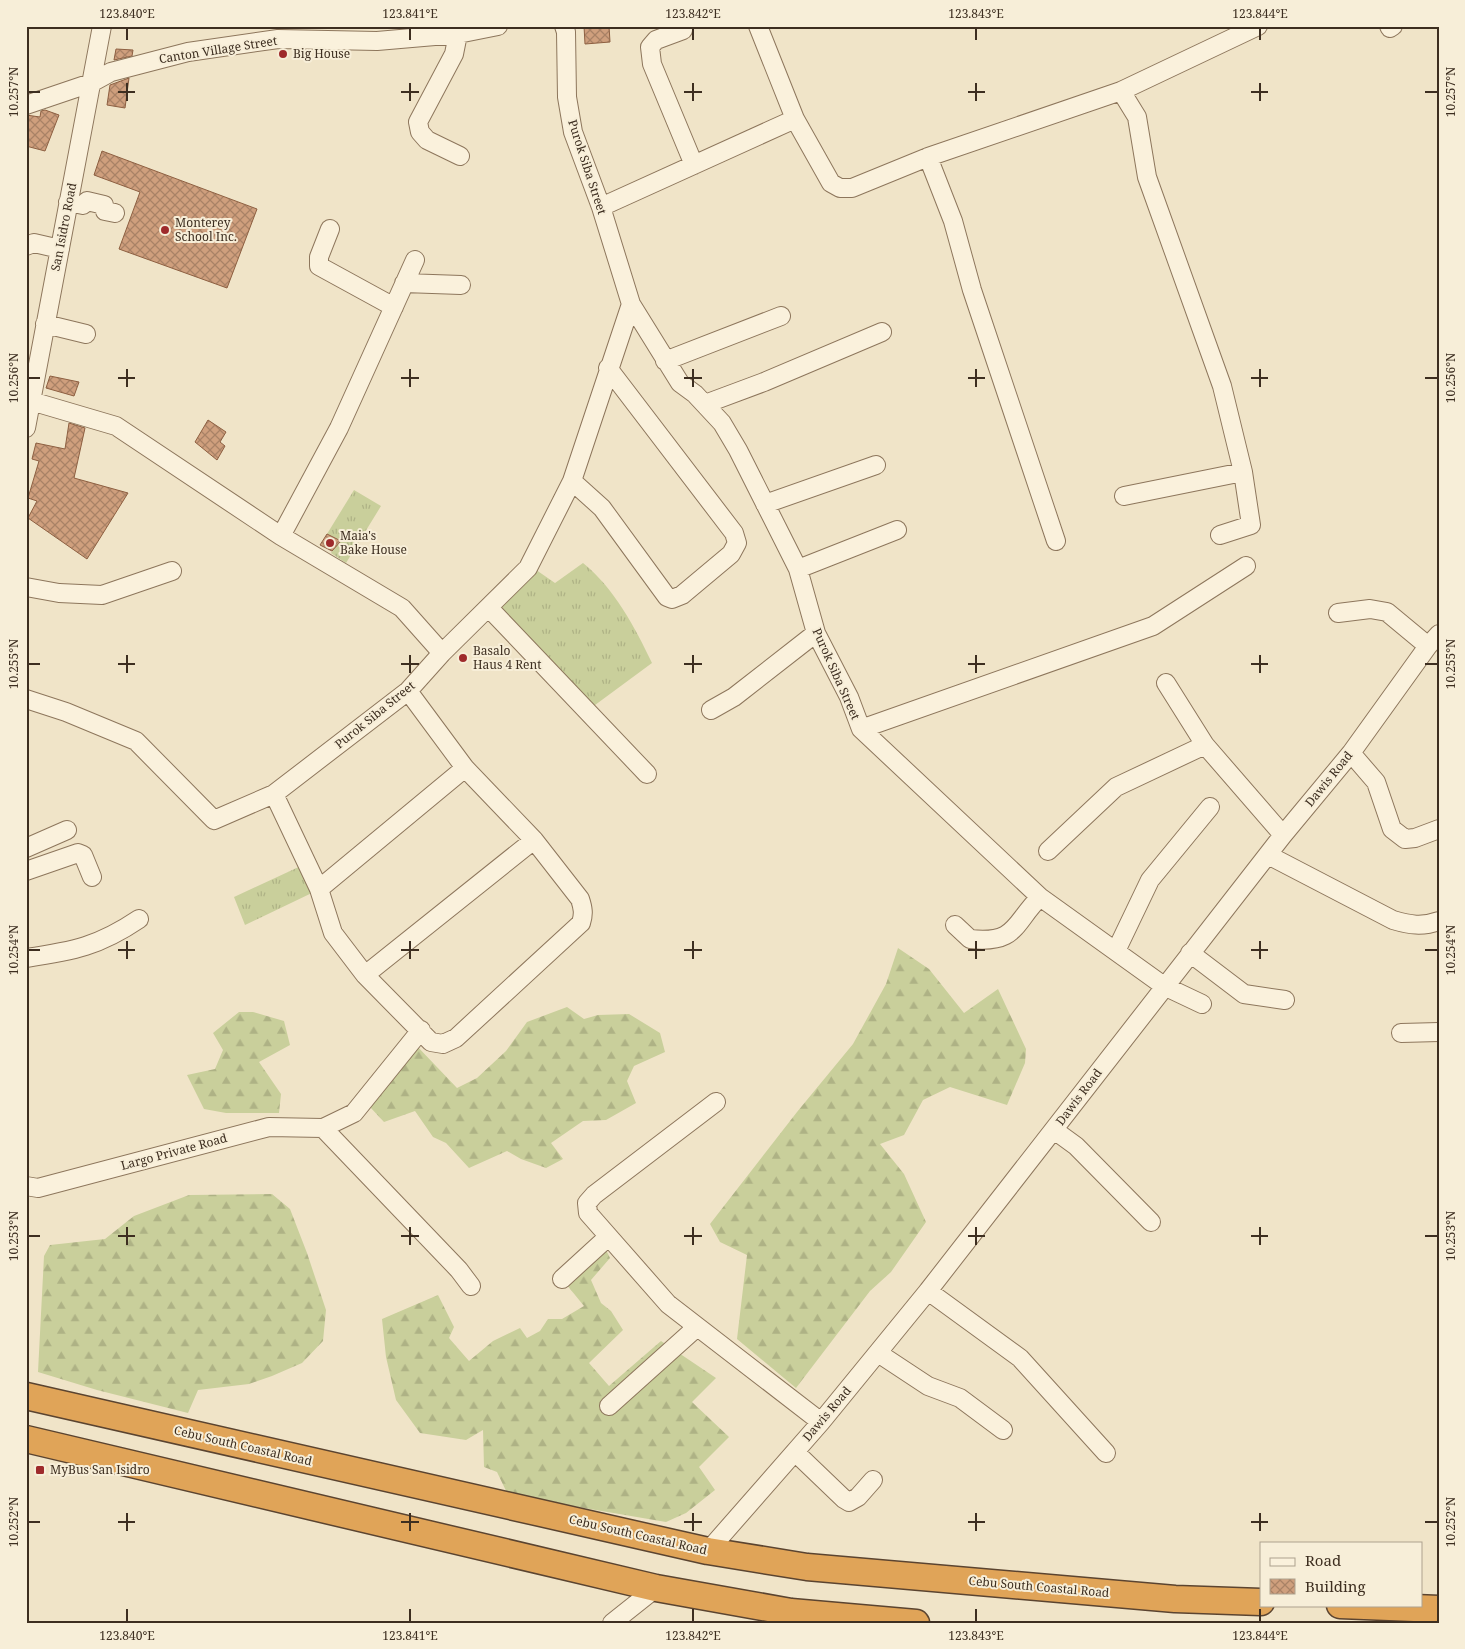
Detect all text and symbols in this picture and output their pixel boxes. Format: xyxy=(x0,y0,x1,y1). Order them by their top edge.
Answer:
text: 123.840°E xyxy=(99,5,155,22)
text: 123.841°E xyxy=(382,5,438,22)
text: 123.842°E xyxy=(665,5,721,22)
text: 123.843°E xyxy=(948,5,1004,22)
text: 123.844°E xyxy=(1232,5,1288,22)
street label: Canton Village Street xyxy=(158,32,278,67)
place label: Big House xyxy=(293,45,350,62)
marker: Big House xyxy=(277,48,289,60)
text: 10.257°N xyxy=(5,67,22,117)
text: 10.257°N xyxy=(1442,67,1459,117)
street label: Purok Siba Street xyxy=(564,117,611,216)
street label: San Isidro Road xyxy=(47,181,81,273)
place label: Monterey School Inc. xyxy=(175,214,237,245)
marker: Monterey School Inc. xyxy=(159,224,171,236)
text: 10.256°N xyxy=(5,353,22,403)
text: 10.256°N xyxy=(1442,353,1459,403)
place label: Maia's Bake House xyxy=(340,527,407,558)
marker: Maia's Bake House xyxy=(324,537,336,549)
street label: Purok Siba Street xyxy=(809,625,864,722)
text: 10.255°N xyxy=(5,639,22,689)
text: 10.255°N xyxy=(1442,639,1459,689)
place label: Basalo Haus 4 Rent xyxy=(473,642,542,673)
marker: Basalo Haus 4 Rent xyxy=(457,652,469,664)
street label: Purok Siba Street xyxy=(331,677,418,752)
street label: Dawis Road xyxy=(1301,747,1357,810)
text: 10.254°N xyxy=(5,925,22,975)
text: 10.254°N xyxy=(1442,925,1459,975)
street label: Dawis Road xyxy=(1052,1064,1106,1129)
street label: Largo Private Road xyxy=(119,1129,230,1174)
text: 10.253°N xyxy=(5,1211,22,1261)
text: 10.253°N xyxy=(1442,1211,1459,1261)
street label: Dawis Road xyxy=(799,1382,855,1445)
street label: Cebu South Coastal Road xyxy=(172,1421,314,1470)
place label: MyBus San Isidro xyxy=(50,1461,150,1478)
marker: MyBus San Isidro xyxy=(34,1464,46,1476)
text: 10.252°N xyxy=(5,1497,22,1547)
text: 10.252°N xyxy=(1442,1497,1459,1547)
street label: Cebu South Coastal Road xyxy=(567,1510,709,1559)
legend xyxy=(1260,1542,1422,1606)
text: Road xyxy=(1305,1550,1341,1570)
street label: Cebu South Coastal Road xyxy=(968,1572,1111,1601)
text: Building xyxy=(1305,1576,1366,1596)
text: 123.840°E xyxy=(99,1627,155,1644)
text: 123.841°E xyxy=(382,1627,438,1644)
text: 123.842°E xyxy=(665,1627,721,1644)
text: 123.843°E xyxy=(948,1627,1004,1644)
text: 123.844°E xyxy=(1232,1627,1288,1644)

